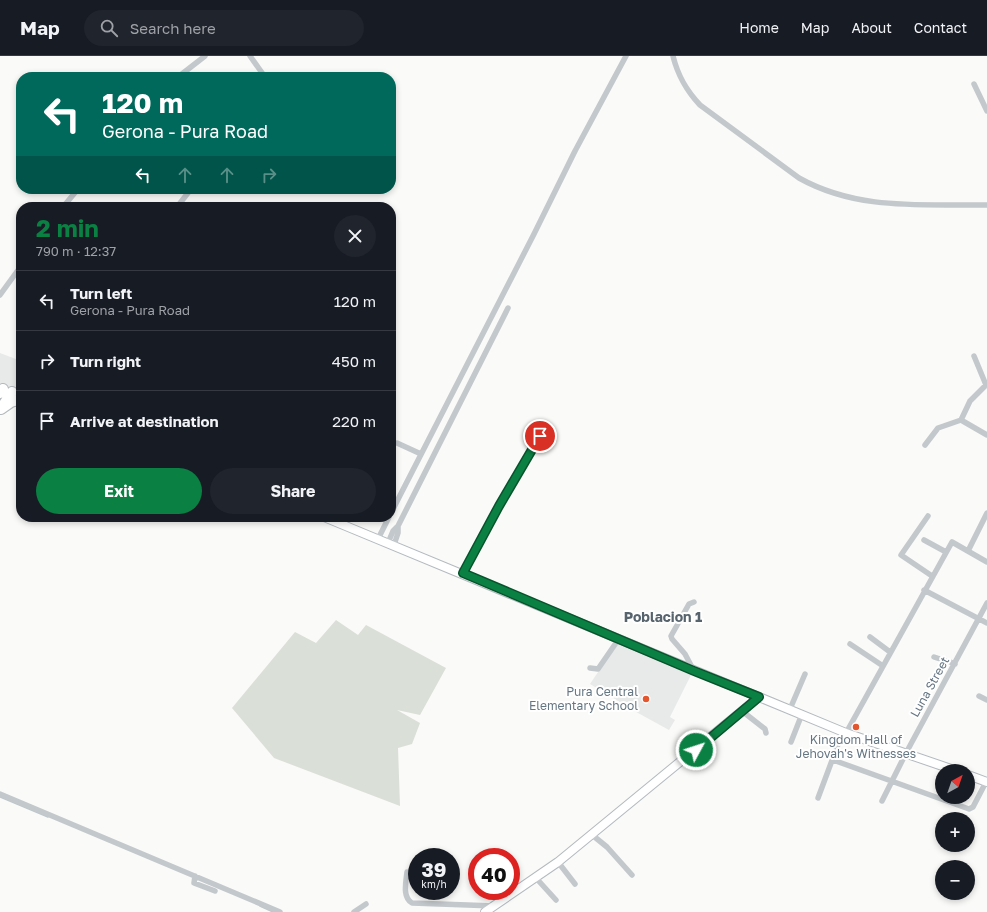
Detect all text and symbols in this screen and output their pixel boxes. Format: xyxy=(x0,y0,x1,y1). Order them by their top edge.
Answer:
search box xyxy=(84,10,364,46)
text: Map xyxy=(20,16,60,39)
icon: search xyxy=(98,17,120,39)
text: Search here xyxy=(130,19,216,37)
text: Home xyxy=(739,19,779,36)
text: Map xyxy=(801,19,829,36)
text: About xyxy=(851,19,892,36)
text: Contact xyxy=(914,19,967,36)
text: 120 m xyxy=(102,86,183,119)
icon: left xyxy=(36,88,88,140)
text: Gerona - Pura Road xyxy=(102,120,268,142)
icon: left xyxy=(132,164,154,186)
icon: ahead xyxy=(174,164,196,186)
icon: ahead xyxy=(216,164,238,186)
icon: right xyxy=(258,164,280,186)
text: 2 min xyxy=(36,213,99,242)
button: close xyxy=(334,215,376,257)
text: 790 m · 12:37 xyxy=(36,243,116,259)
text: Turn left xyxy=(70,284,132,302)
icon: left xyxy=(36,290,58,312)
text: 120 m xyxy=(334,292,376,310)
text: Gerona - Pura Road xyxy=(70,302,190,318)
icon: right xyxy=(36,350,58,372)
text: Turn right xyxy=(70,352,141,370)
text: 450 m xyxy=(332,352,376,370)
icon: arrive xyxy=(36,410,58,432)
text: Arrive at destination xyxy=(70,412,219,430)
text: 220 m xyxy=(332,412,376,430)
pin xyxy=(523,419,557,453)
icon: arrive xyxy=(529,425,551,447)
button: Exit xyxy=(36,468,202,514)
button: Share xyxy=(210,468,376,514)
district label: Poblacion 1 xyxy=(624,608,702,625)
street label: Luna Street xyxy=(907,654,952,719)
place label: Pura Central Elementary School xyxy=(529,684,638,713)
marker: Pura Central Elementary School xyxy=(641,694,651,704)
marker: Kingdom Hall of Jehovah's Witnesses xyxy=(851,722,861,732)
position arrow xyxy=(675,729,717,771)
place label: Kingdom Hall of Jehovah's Witnesses xyxy=(796,732,916,761)
north arrow xyxy=(935,764,975,804)
map controls xyxy=(935,764,975,900)
button: + xyxy=(935,812,975,852)
speed limit sign: 40 xyxy=(468,848,520,900)
text: 39 xyxy=(422,857,446,881)
button: − xyxy=(935,860,975,900)
text: km/h xyxy=(421,878,447,890)

